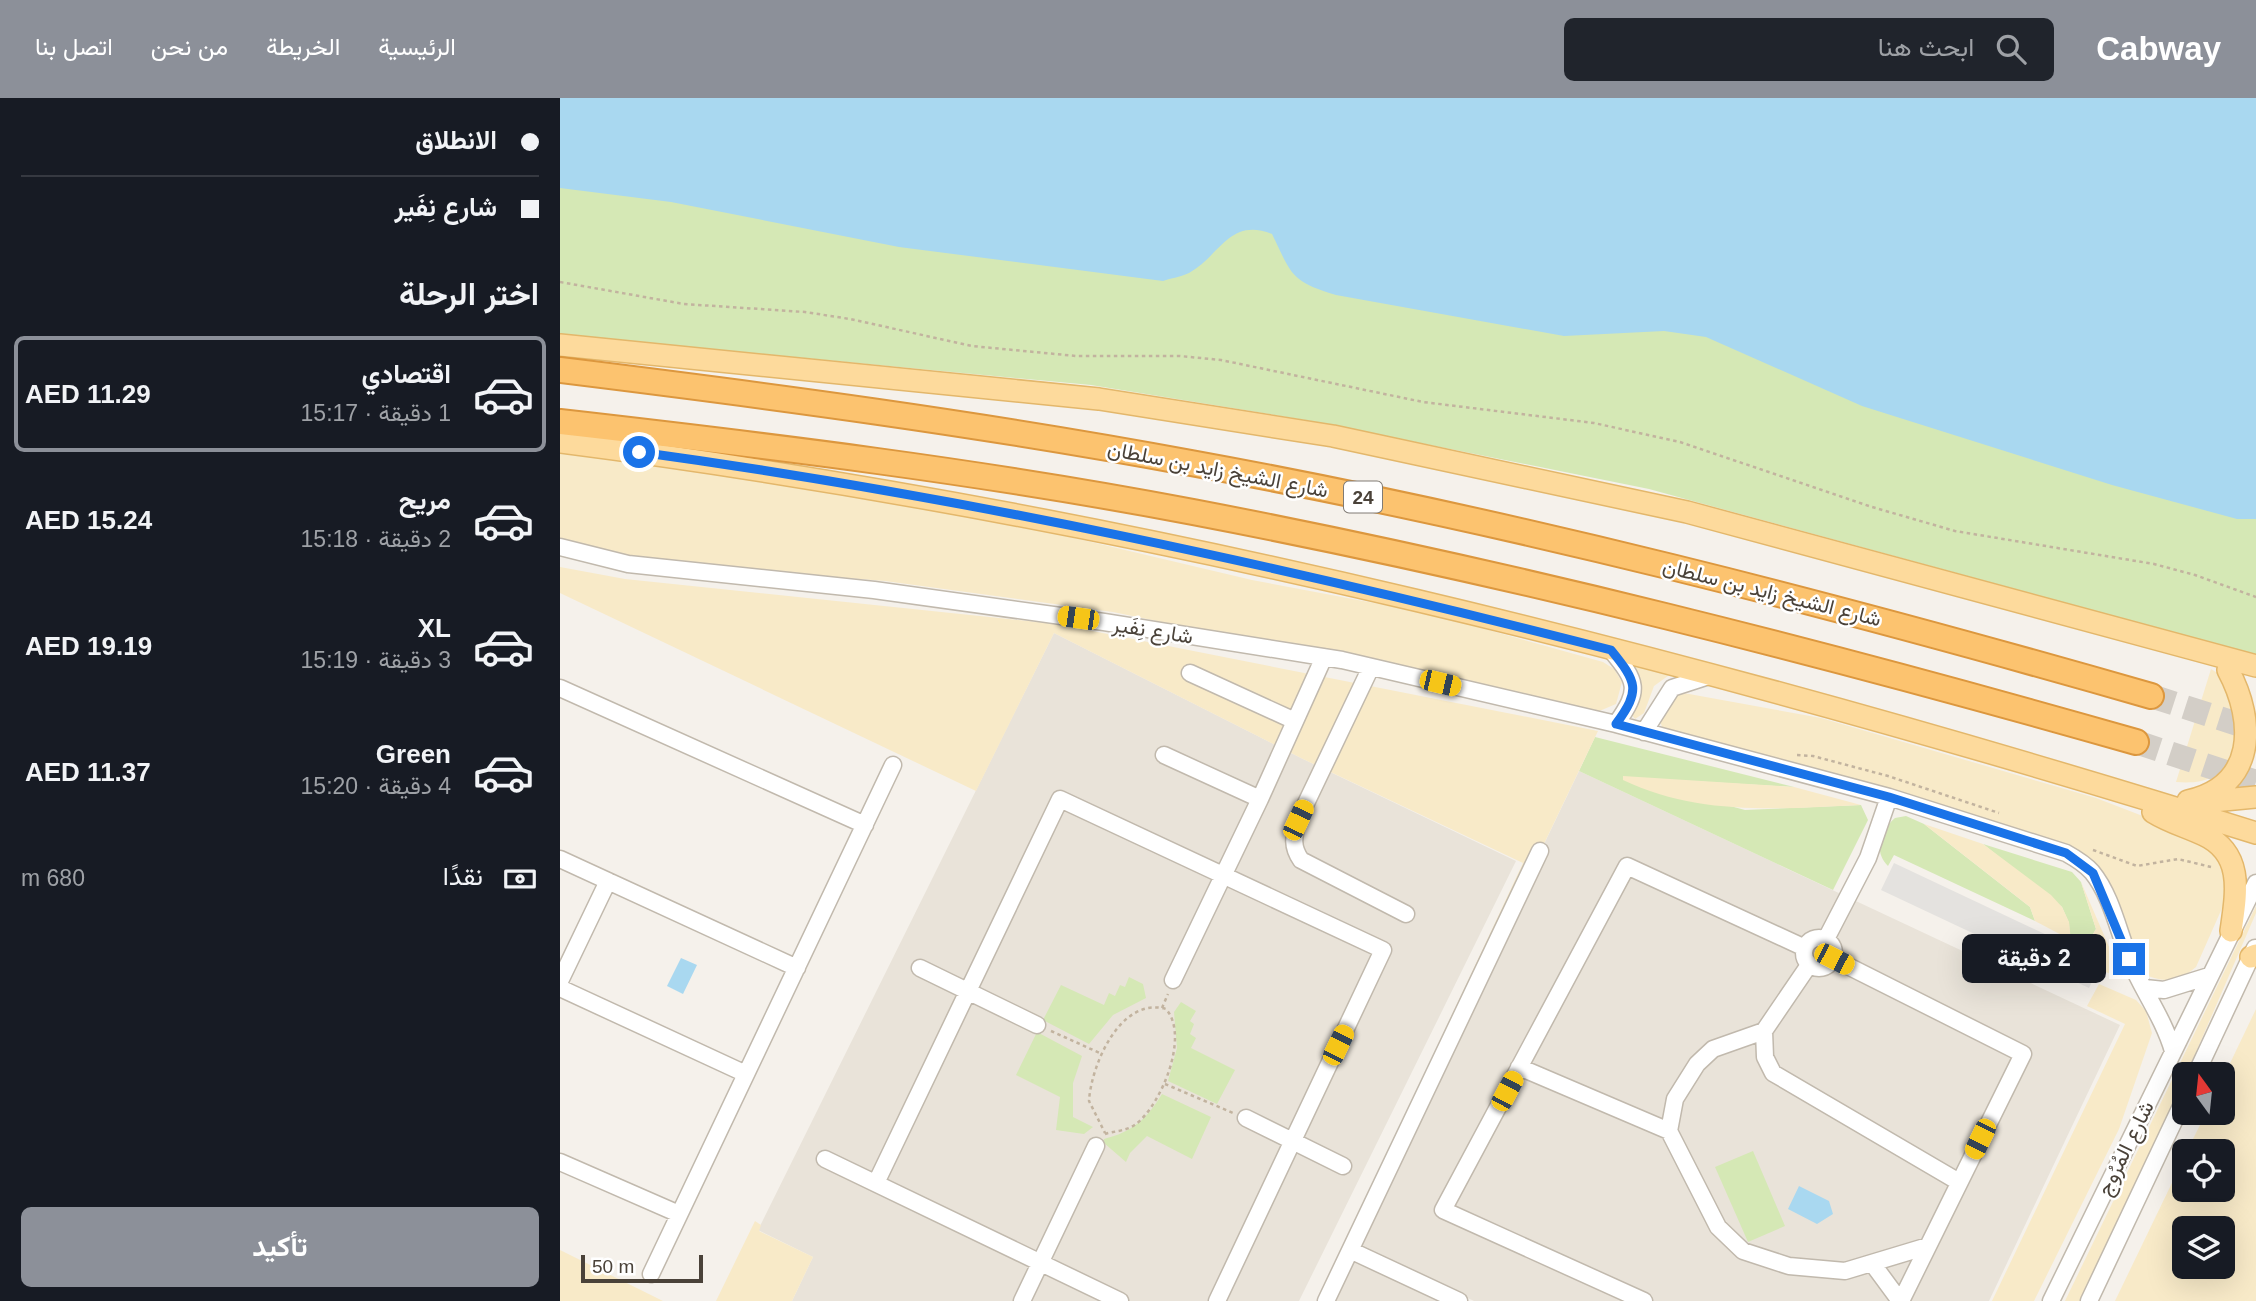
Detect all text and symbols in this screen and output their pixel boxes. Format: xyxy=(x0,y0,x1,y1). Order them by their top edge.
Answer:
search box xyxy=(1564,18,2054,81)
icon: search xyxy=(1992,30,2030,68)
text: Cabway xyxy=(2096,30,2221,67)
text: ابحث هنا xyxy=(1878,32,1974,62)
text: اتصل بنا xyxy=(35,33,113,60)
text: من نحن xyxy=(151,33,228,60)
text: الخريطة xyxy=(266,33,340,60)
text: الرئيسية xyxy=(378,33,456,60)
text: الانطلاق xyxy=(415,125,497,155)
text: شارع نِفَير xyxy=(395,192,497,222)
text: اختر الرحلة xyxy=(399,276,539,312)
text: اقتصادي xyxy=(362,359,451,389)
icon: car xyxy=(472,363,535,426)
text: AED 11.29 xyxy=(25,379,151,409)
text: 1 دقيقة · 15:17 xyxy=(301,400,451,426)
route start xyxy=(623,436,655,468)
street label: شارع الشيخ زايد بن سلطان xyxy=(1105,436,1330,505)
road number: 24 xyxy=(1344,482,1382,512)
text: مريح xyxy=(399,485,451,515)
icon: car xyxy=(472,489,535,552)
text: AED 15.24 xyxy=(25,505,152,535)
text: 2 دقيقة · 15:18 xyxy=(301,526,451,552)
street label: شارع الشيخ زايد بن سلطان xyxy=(1660,554,1884,633)
car xyxy=(1056,605,1101,631)
street label: شارع نِفَير xyxy=(1110,612,1195,651)
text: XL xyxy=(418,613,451,643)
icon: car xyxy=(472,615,535,678)
text: AED 19.19 xyxy=(25,631,152,661)
text: 3 دقيقة · 15:19 xyxy=(301,647,451,673)
car xyxy=(1418,668,1463,698)
text: Green xyxy=(376,739,451,769)
icon: car xyxy=(472,741,535,804)
text: AED 11.37 xyxy=(25,757,151,787)
text: 4 دقيقة · 15:20 xyxy=(301,773,451,799)
car xyxy=(1280,797,1317,843)
icon: cash xyxy=(501,860,539,898)
text: نقدًا xyxy=(443,861,483,891)
text: 680 m xyxy=(21,865,85,891)
callout: 2 دقيقة xyxy=(1961,934,2104,984)
car xyxy=(1811,940,1858,978)
route end xyxy=(2113,943,2145,975)
text: 2 دقيقة xyxy=(1997,945,2071,971)
car xyxy=(1320,1022,1357,1068)
north arrow xyxy=(2172,1062,2235,1125)
map controls xyxy=(2172,1062,2235,1279)
car xyxy=(1488,1068,1527,1114)
street label: شارع المُرُوج xyxy=(2092,1097,2160,1200)
car xyxy=(1962,1116,1999,1162)
button: locate xyxy=(2172,1139,2235,1202)
button: تأكيد xyxy=(21,1207,539,1287)
button: layers xyxy=(2172,1216,2235,1279)
scale bar xyxy=(581,1252,704,1284)
text: 50 m xyxy=(592,1256,634,1277)

